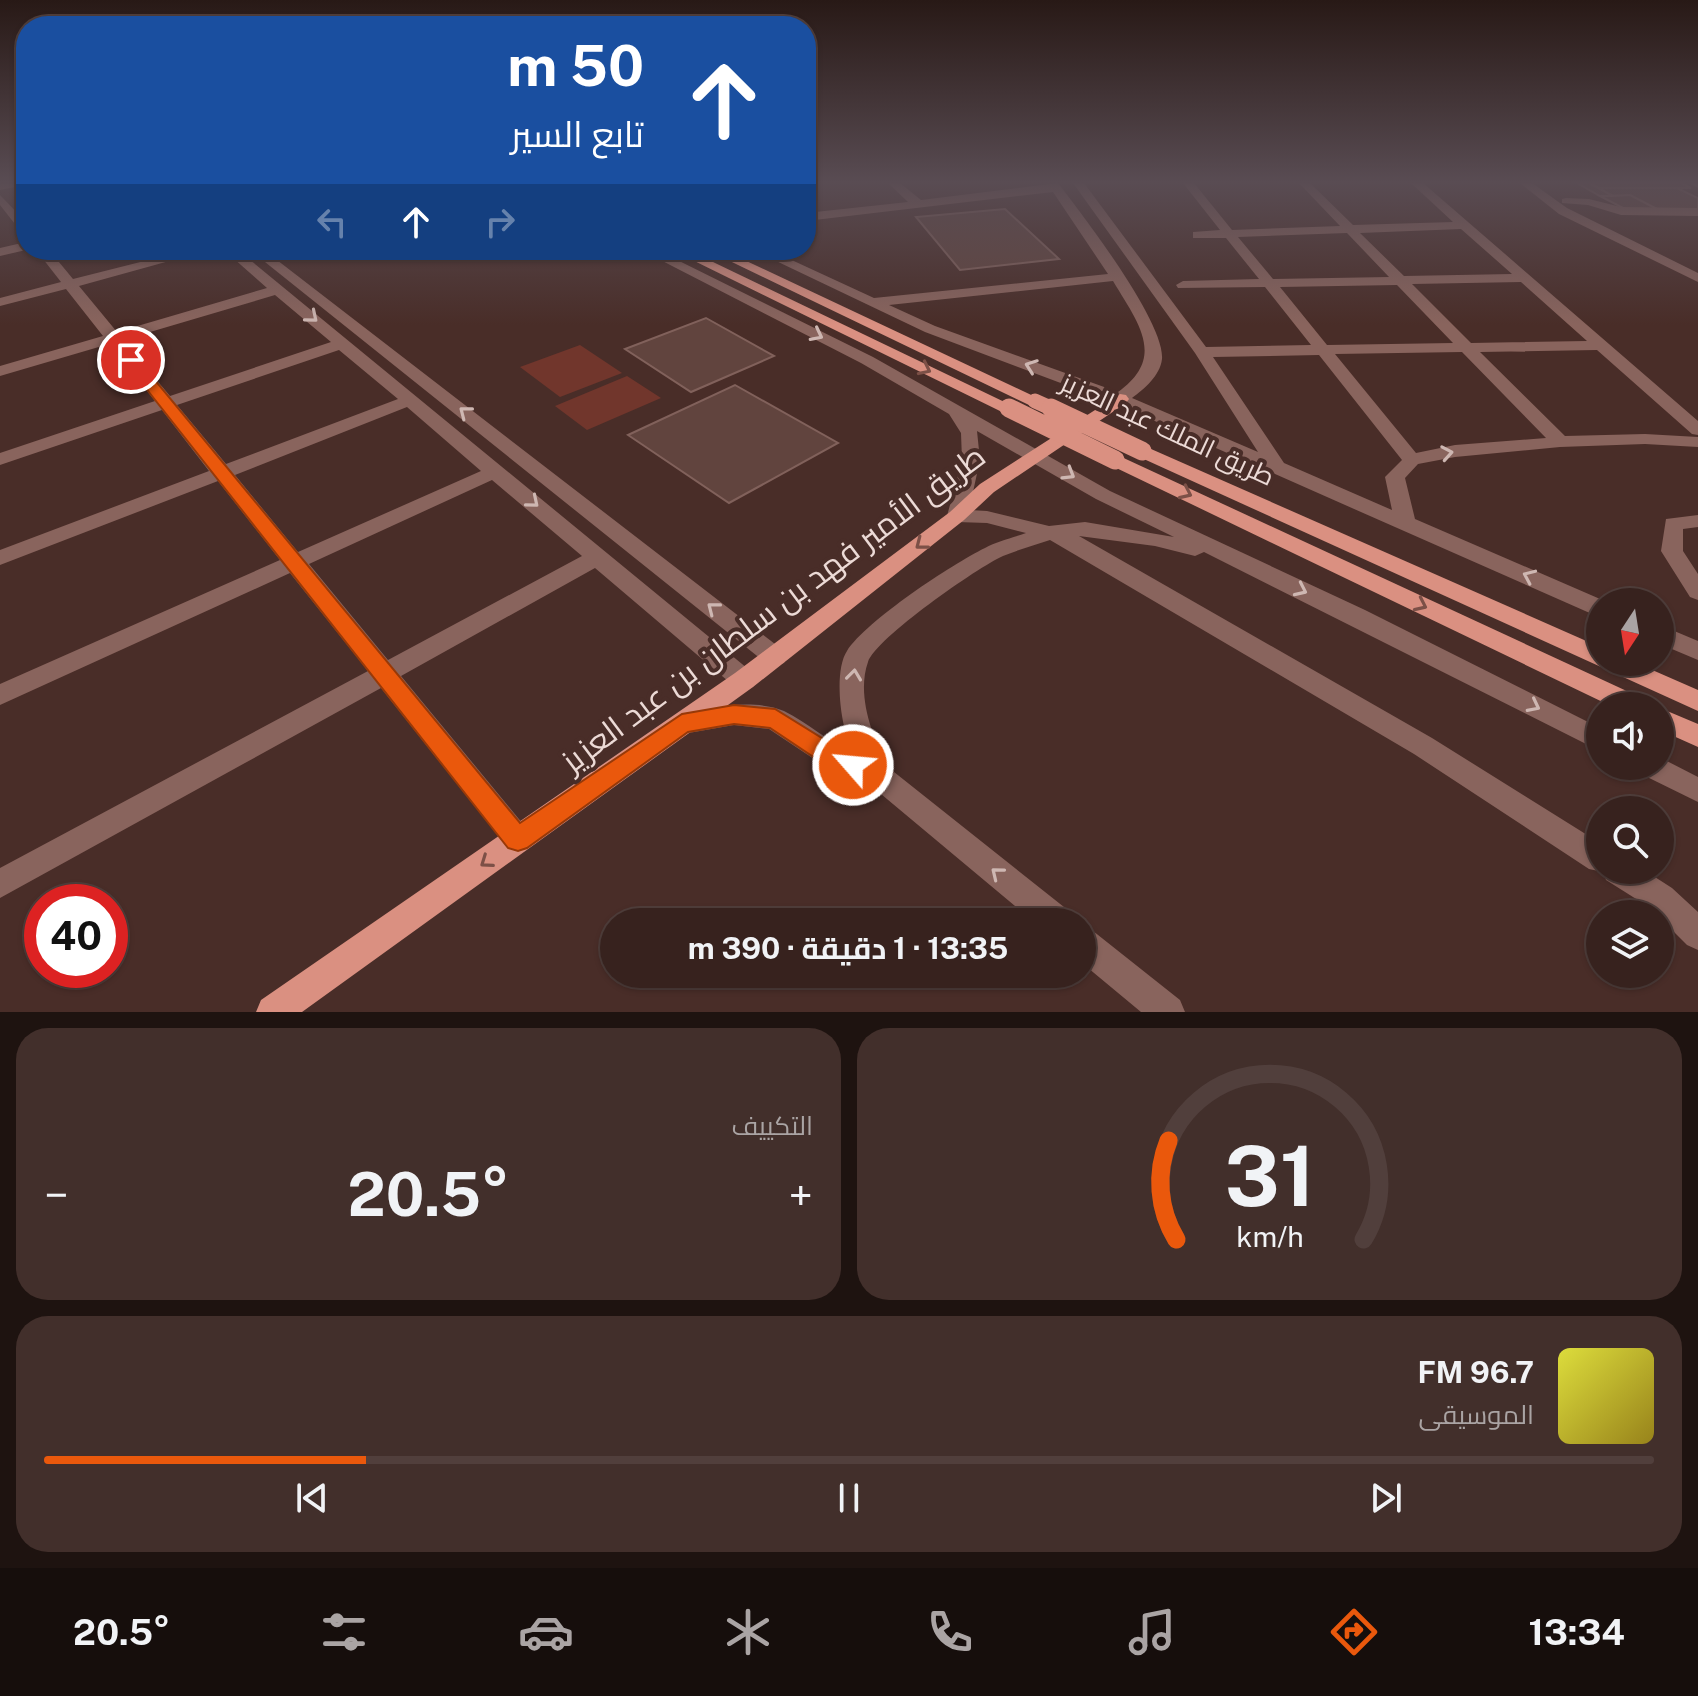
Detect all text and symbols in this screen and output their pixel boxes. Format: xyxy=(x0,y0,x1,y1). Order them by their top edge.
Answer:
text: 50 m xyxy=(507,33,644,99)
icon: ahead xyxy=(672,48,776,152)
text: تابع السير xyxy=(511,113,644,155)
icon: left xyxy=(310,200,354,244)
icon: ahead xyxy=(394,200,438,244)
icon: right xyxy=(478,200,522,244)
one-way arrow xyxy=(303,307,318,321)
one-way arrow xyxy=(808,325,823,341)
pin xyxy=(97,326,165,394)
icon: arrive xyxy=(109,338,153,382)
one-way arrow xyxy=(917,359,932,375)
one-way arrow xyxy=(1025,359,1039,376)
street label: طريق الملك عبد العزيز xyxy=(1054,365,1279,493)
one-way arrow xyxy=(459,408,474,422)
street label: طريق الأمير فهد بن سلطان بن عبد العزيز xyxy=(552,437,993,782)
one-way arrow xyxy=(1440,446,1454,463)
one-way arrow xyxy=(1060,464,1075,480)
one-way arrow xyxy=(1178,483,1192,499)
one-way arrow xyxy=(523,492,538,507)
one-way arrow xyxy=(916,534,930,548)
one-way arrow xyxy=(1522,570,1537,586)
one-way arrow xyxy=(1293,580,1308,596)
north arrow xyxy=(1586,588,1674,676)
map controls xyxy=(1586,588,1674,988)
one-way arrow xyxy=(1413,595,1427,611)
one-way arrow xyxy=(707,604,722,618)
one-way arrow xyxy=(846,668,863,681)
button: sound xyxy=(1586,692,1674,780)
one-way arrow xyxy=(1525,697,1540,712)
position arrow xyxy=(811,723,895,807)
button: search xyxy=(1586,796,1674,884)
one-way arrow xyxy=(480,852,494,867)
one-way arrow xyxy=(992,868,1007,883)
speed limit sign: 40 xyxy=(24,884,128,988)
button: layers xyxy=(1586,900,1674,988)
text: 13:35 · 1 دقيقة · 390 m xyxy=(688,930,1008,966)
text: التكييف xyxy=(731,1110,813,1141)
text: 31 xyxy=(1224,1127,1315,1225)
text: 20.5° xyxy=(348,1159,509,1230)
text: − xyxy=(44,1169,68,1221)
text: + xyxy=(789,1169,813,1221)
text: km/h xyxy=(1236,1220,1303,1253)
text: 96.7 FM xyxy=(1417,1354,1534,1390)
text: الموسيقى xyxy=(1419,1399,1534,1430)
icon: previous xyxy=(290,1476,334,1520)
icon: pause xyxy=(827,1476,871,1520)
icon: next xyxy=(1364,1476,1408,1520)
icon: filters xyxy=(316,1604,372,1660)
icon: car xyxy=(518,1604,574,1660)
icon: climate xyxy=(720,1604,776,1660)
icon: phone xyxy=(922,1604,978,1660)
icon: music xyxy=(1124,1604,1180,1660)
icon: directions xyxy=(1326,1604,1382,1660)
text: 20.5° xyxy=(73,1611,170,1653)
text: 13:34 xyxy=(1529,1611,1625,1653)

